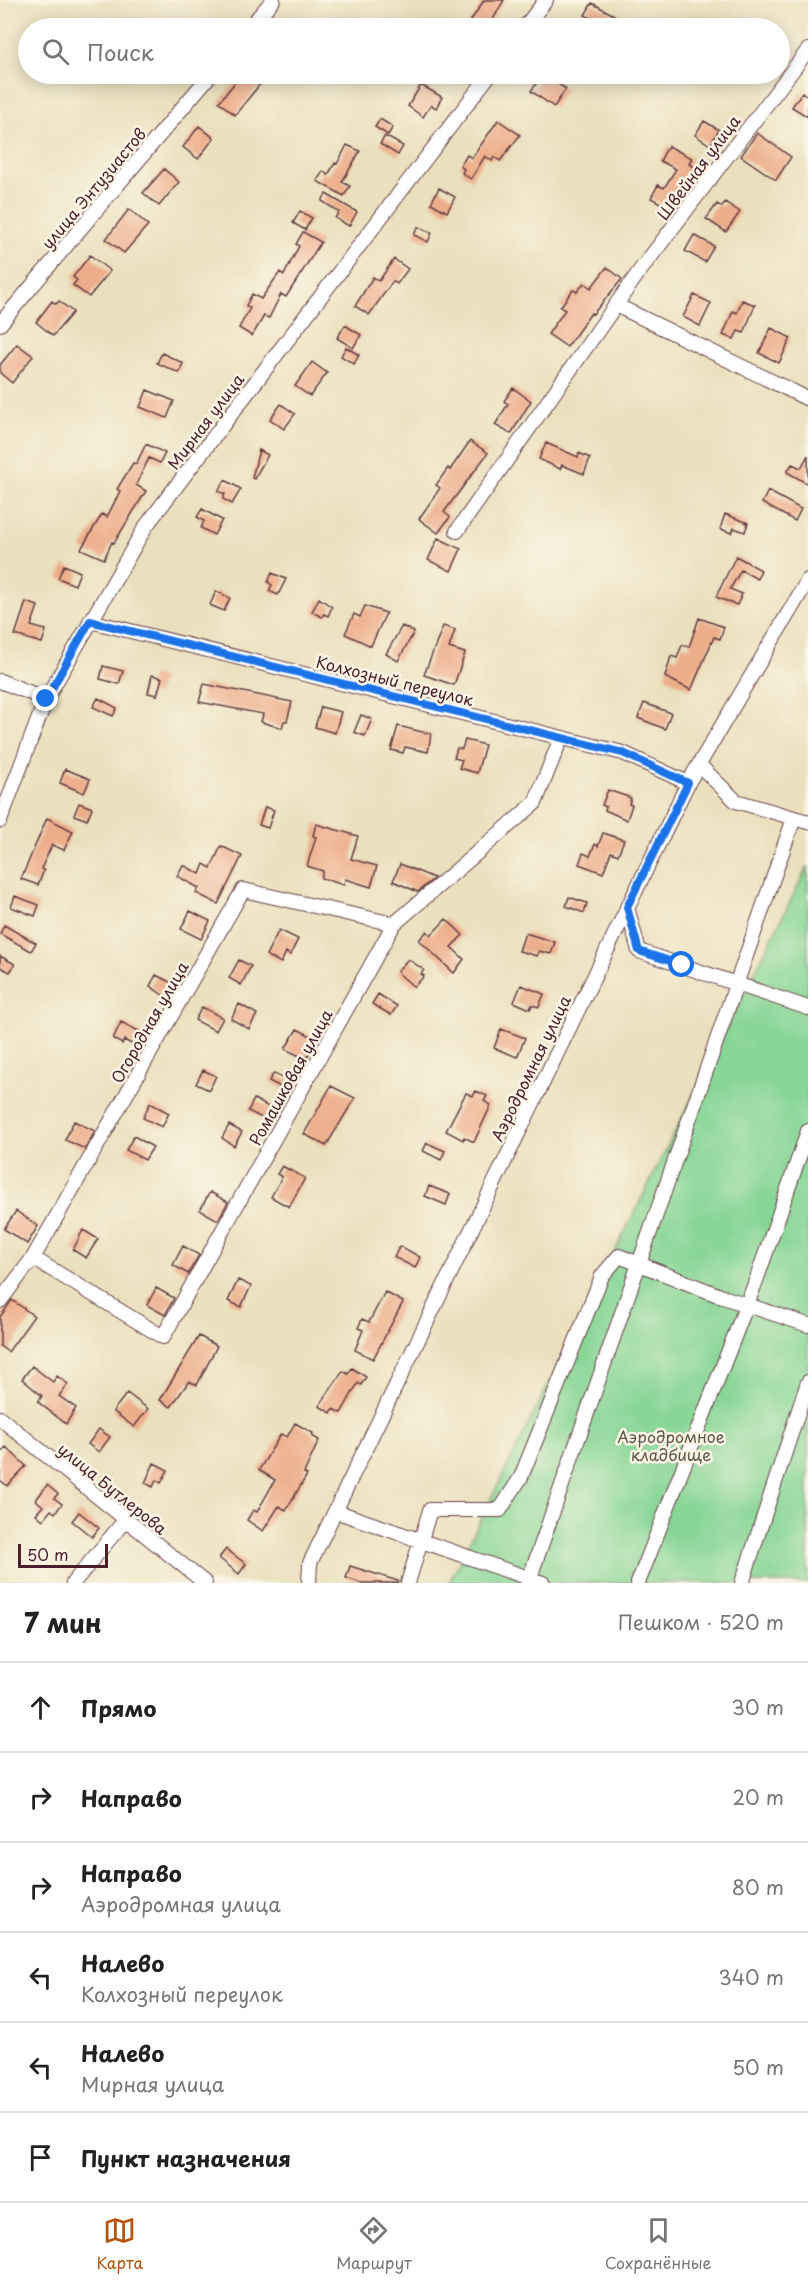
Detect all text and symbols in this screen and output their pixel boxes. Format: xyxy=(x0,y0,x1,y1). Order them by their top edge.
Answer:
search box xyxy=(18,18,790,84)
icon: search xyxy=(39,35,72,68)
text: Поиск xyxy=(87,35,154,68)
street label: Швейная улица xyxy=(651,110,745,224)
street label: улица Энтузиастов xyxy=(35,122,151,254)
street label: Мирная улица xyxy=(161,368,249,474)
street label: Колхозный переулок xyxy=(314,649,477,711)
route end xyxy=(32,685,58,711)
route start xyxy=(668,951,694,977)
street label: Огородная улица xyxy=(104,957,194,1087)
street label: Аэродромная улица xyxy=(484,991,576,1145)
street label: Ромашковая улица xyxy=(242,1004,338,1150)
park label: Аэродромное кладбище xyxy=(617,1424,725,1466)
street label: улица Бутлерова xyxy=(53,1436,173,1540)
scale bar xyxy=(18,1541,108,1568)
text: 50 m xyxy=(27,1542,68,1566)
text: 7 мин xyxy=(24,1603,102,1642)
text: Пешком · 520 m xyxy=(618,1607,784,1637)
icon: ahead xyxy=(24,1691,57,1724)
text: Прямо xyxy=(81,1691,156,1724)
text: 30 m xyxy=(731,1692,784,1722)
icon: right xyxy=(24,1781,57,1814)
text: Направо xyxy=(81,1781,182,1814)
text: 20 m xyxy=(732,1782,784,1812)
text: Направо xyxy=(81,1856,182,1889)
icon: right xyxy=(24,1871,57,1904)
text: 80 m xyxy=(732,1872,784,1902)
text: Аэродромная улица xyxy=(81,1889,281,1919)
text: Налево xyxy=(81,1946,164,1979)
icon: left xyxy=(24,1961,57,1994)
text: 340 m xyxy=(719,1962,784,1992)
text: Колхозный переулок xyxy=(81,1979,283,2009)
text: Налево xyxy=(81,2036,164,2069)
icon: left xyxy=(24,2051,57,2084)
text: 50 m xyxy=(732,2052,784,2082)
text: Мирная улица xyxy=(81,2069,224,2099)
icon: arrive xyxy=(24,2141,57,2174)
text: Пункт назначения xyxy=(81,2141,291,2174)
tab: Карта xyxy=(96,2214,143,2274)
tab: Маршрут xyxy=(336,2214,412,2274)
tab: Сохранённые xyxy=(605,2214,712,2274)

